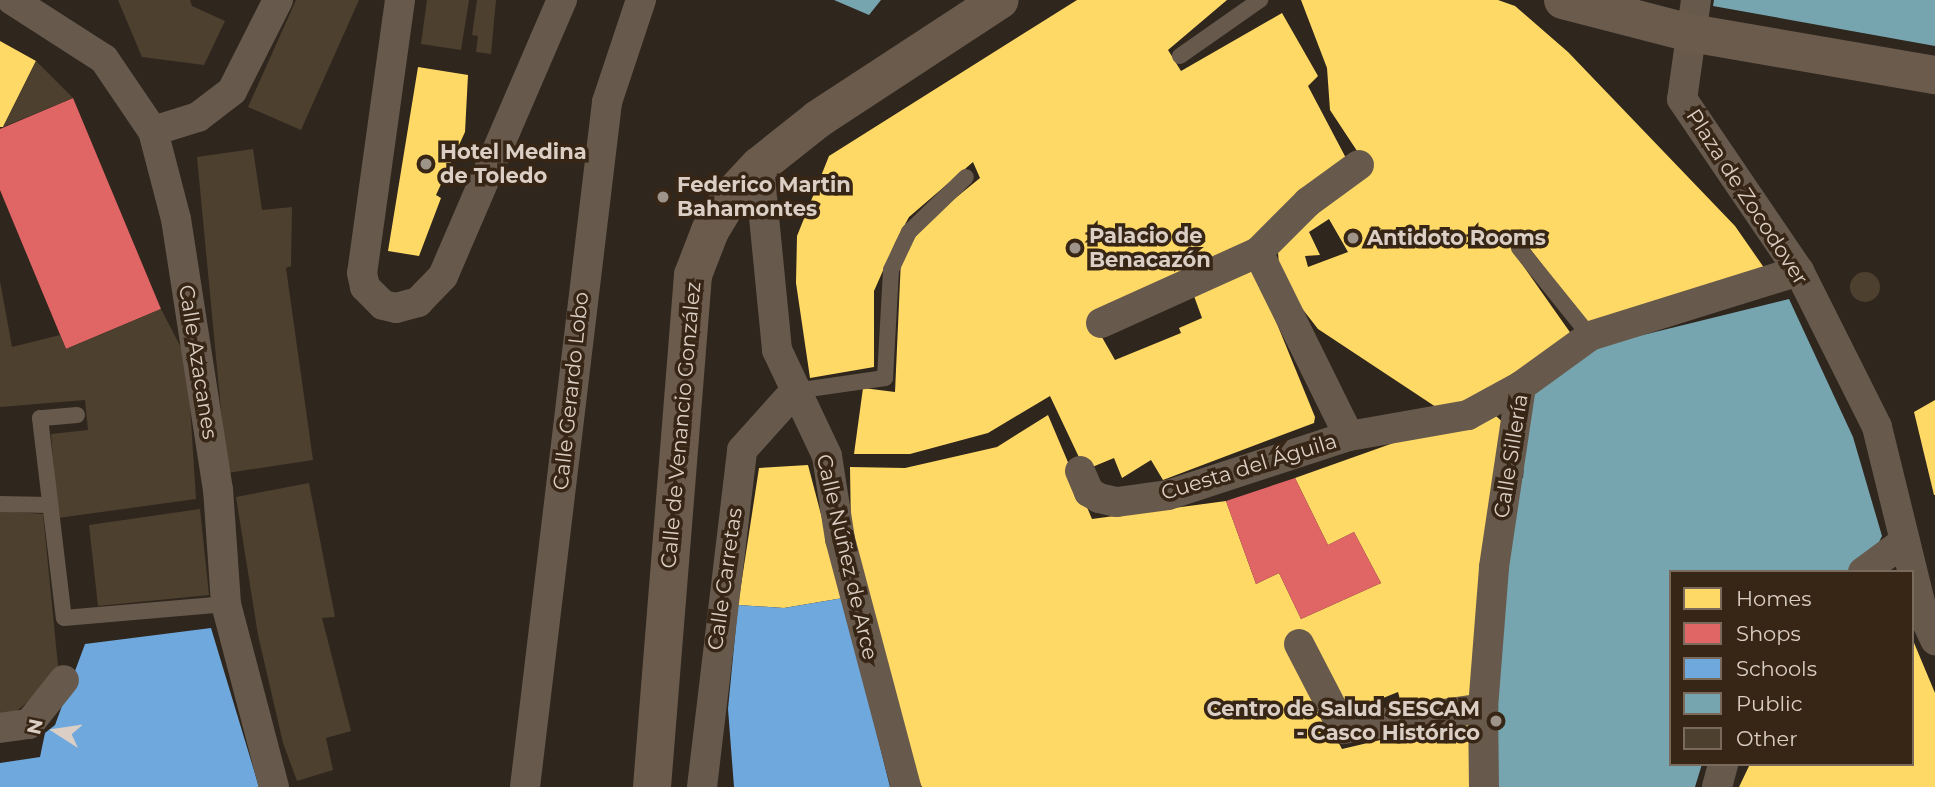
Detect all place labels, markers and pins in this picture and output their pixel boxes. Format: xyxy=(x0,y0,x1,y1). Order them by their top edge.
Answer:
place label: Hotel Medina de Toledo xyxy=(440,139,587,189)
marker: Hotel Medina de Toledo xyxy=(418,156,434,172)
place label: Federico Martin Bahamontes xyxy=(677,172,851,222)
marker: Federico Martin Bahamontes xyxy=(655,189,671,205)
place label: Palacio de Benacazón xyxy=(1089,223,1211,273)
place label: Antidoto Rooms xyxy=(1367,225,1546,251)
marker: Antidoto Rooms xyxy=(1345,230,1361,246)
marker: Palacio de Benacazón xyxy=(1067,240,1083,256)
place label: Centro de Salud SESCAM - Casco Histórico xyxy=(1206,696,1480,746)
marker: Centro de Salud SESCAM - Casco Histórico xyxy=(1486,711,1506,731)

